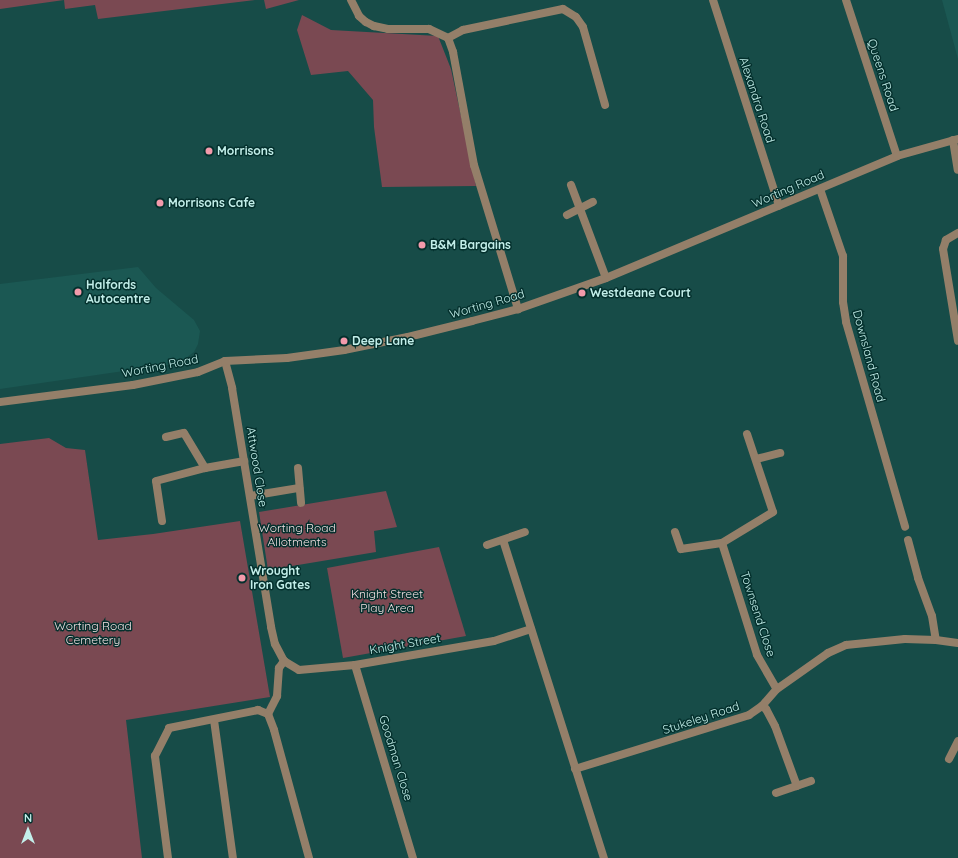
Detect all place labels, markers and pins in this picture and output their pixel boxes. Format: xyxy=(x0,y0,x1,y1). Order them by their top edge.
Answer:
place label: Morrisons xyxy=(217,144,274,158)
marker: Morrisons xyxy=(204,146,214,156)
place label: Morrisons Cafe xyxy=(168,196,255,210)
marker: Morrisons Cafe xyxy=(155,198,165,208)
place label: B&M Bargains xyxy=(430,238,511,252)
marker: B&M Bargains xyxy=(417,240,427,250)
place label: Halfords Autocentre xyxy=(86,278,150,306)
place label: Westdeane Court xyxy=(590,286,691,300)
marker: Halfords Autocentre xyxy=(73,287,83,297)
marker: Westdeane Court xyxy=(577,288,587,298)
place label: Deep Lane xyxy=(352,334,414,348)
marker: Deep Lane xyxy=(339,336,349,346)
place label: Wrought Iron Gates xyxy=(250,564,310,592)
marker: Wrought Iron Gates xyxy=(237,573,247,583)

